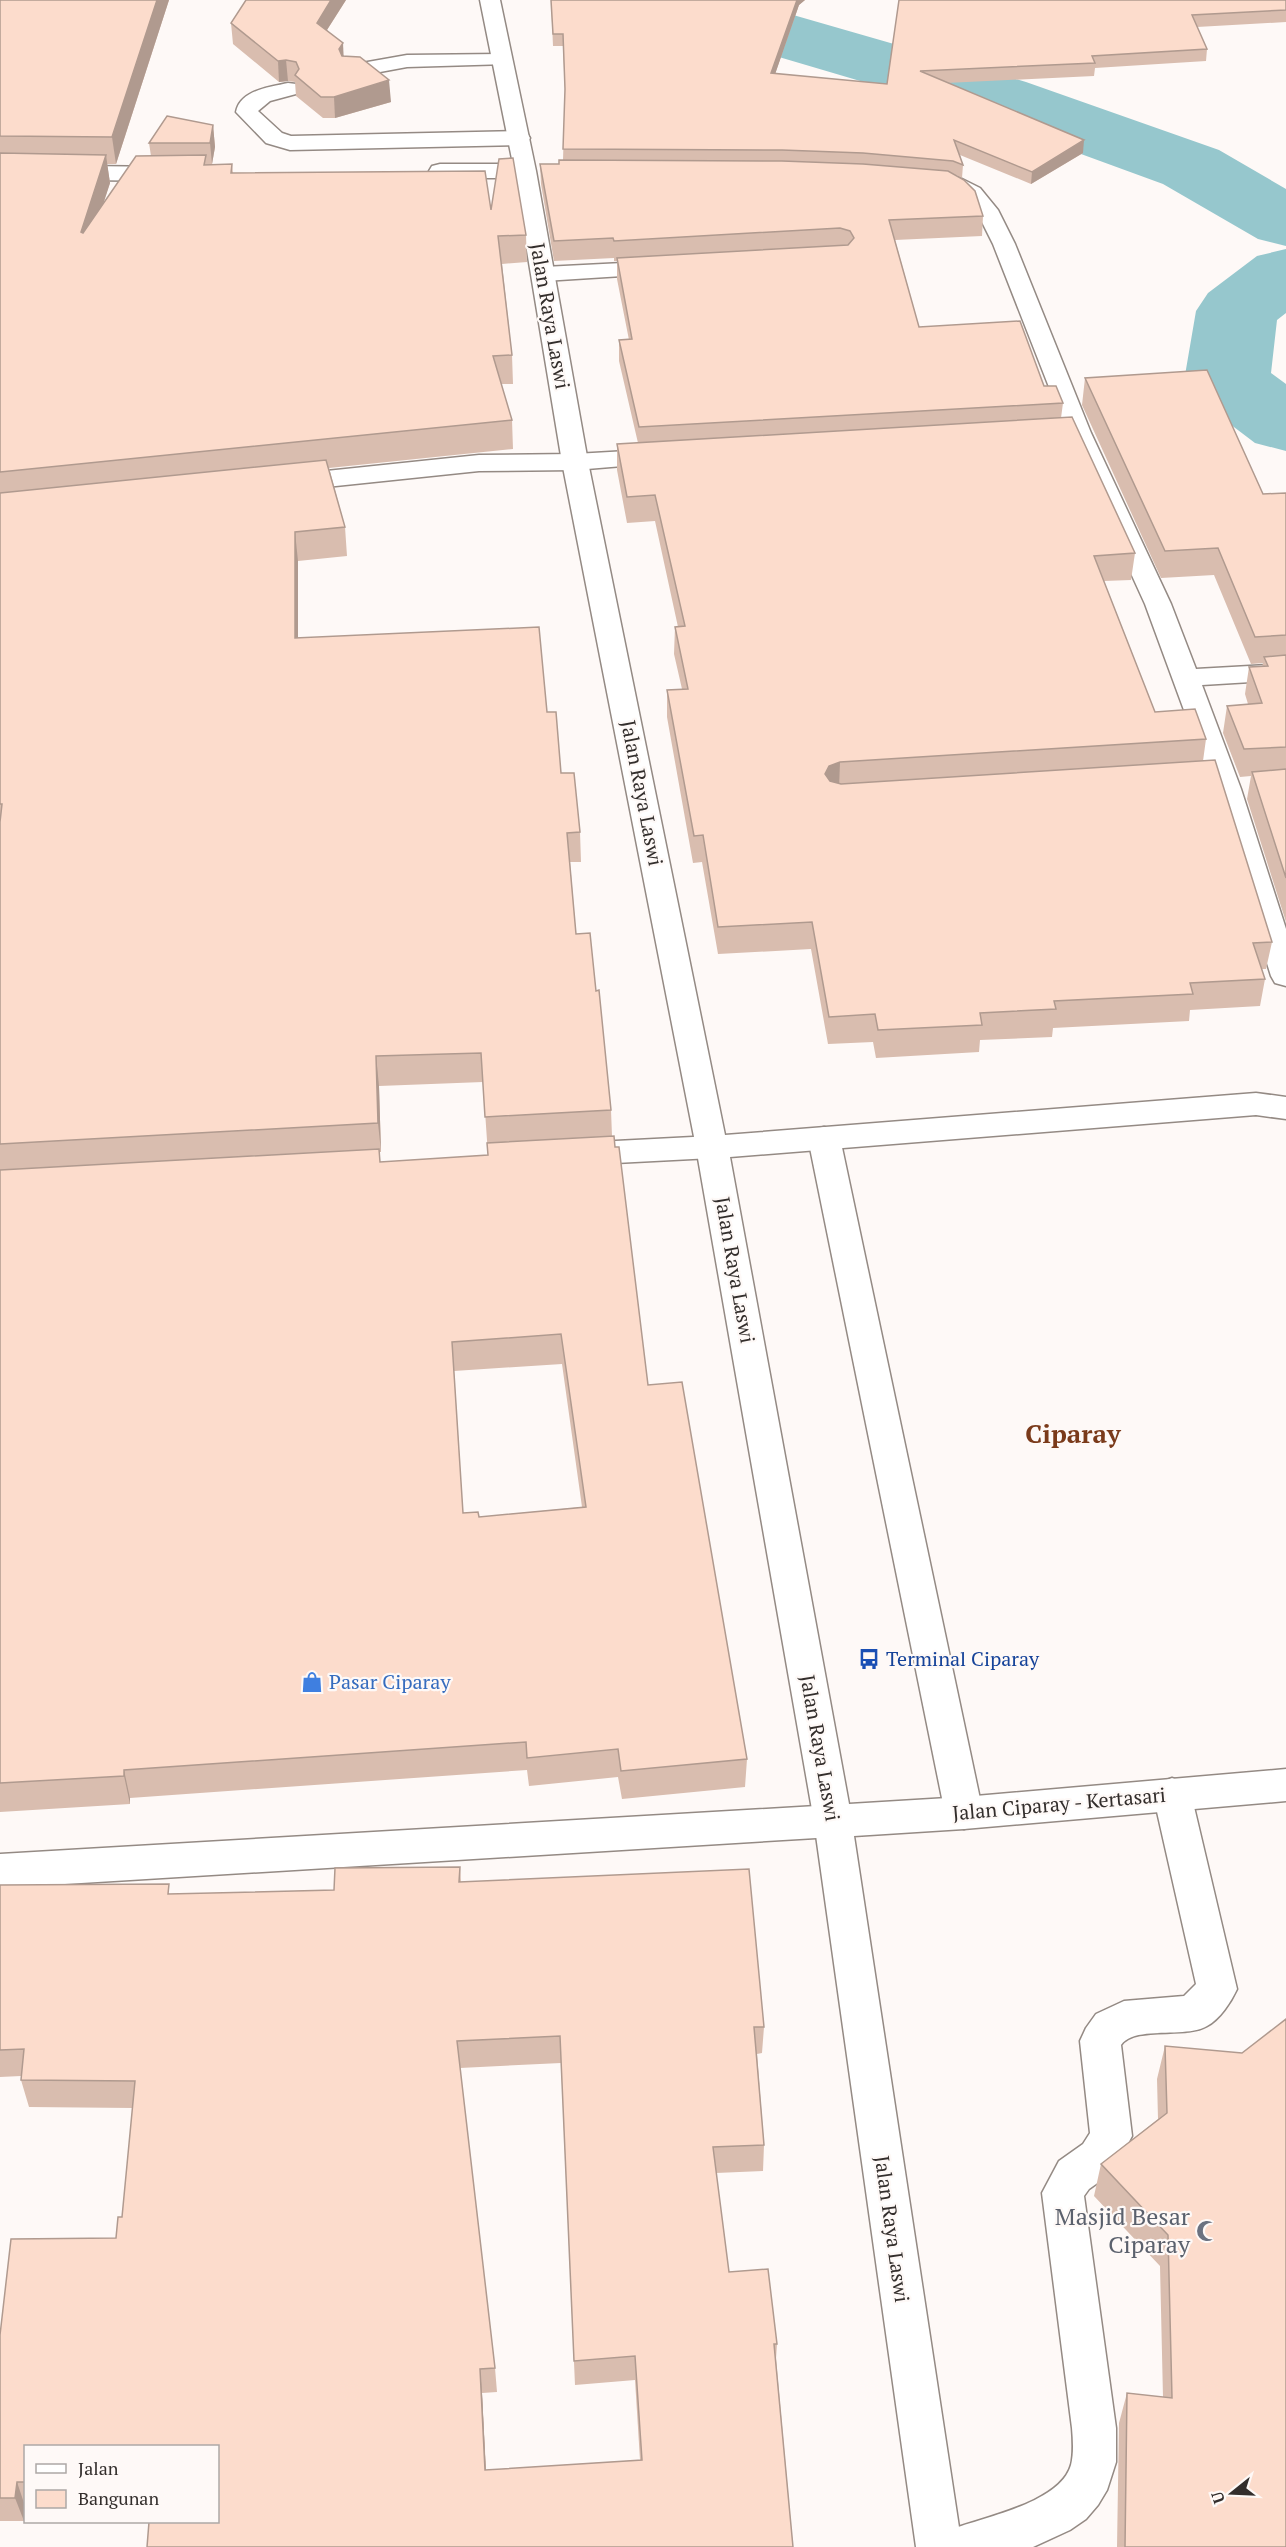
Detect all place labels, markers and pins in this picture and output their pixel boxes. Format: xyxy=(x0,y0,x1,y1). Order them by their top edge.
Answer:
place label: Terminal Ciparay xyxy=(886,1645,1040,1672)
bus stop icon: Terminal Ciparay xyxy=(857,1647,881,1671)
place label: Pasar Ciparay xyxy=(329,1668,451,1695)
shop icon: Pasar Ciparay xyxy=(300,1670,324,1694)
place label: Masjid Besar Ciparay xyxy=(1055,2200,1191,2260)
mosque icon: Masjid Besar Ciparay xyxy=(1195,2219,1219,2243)

